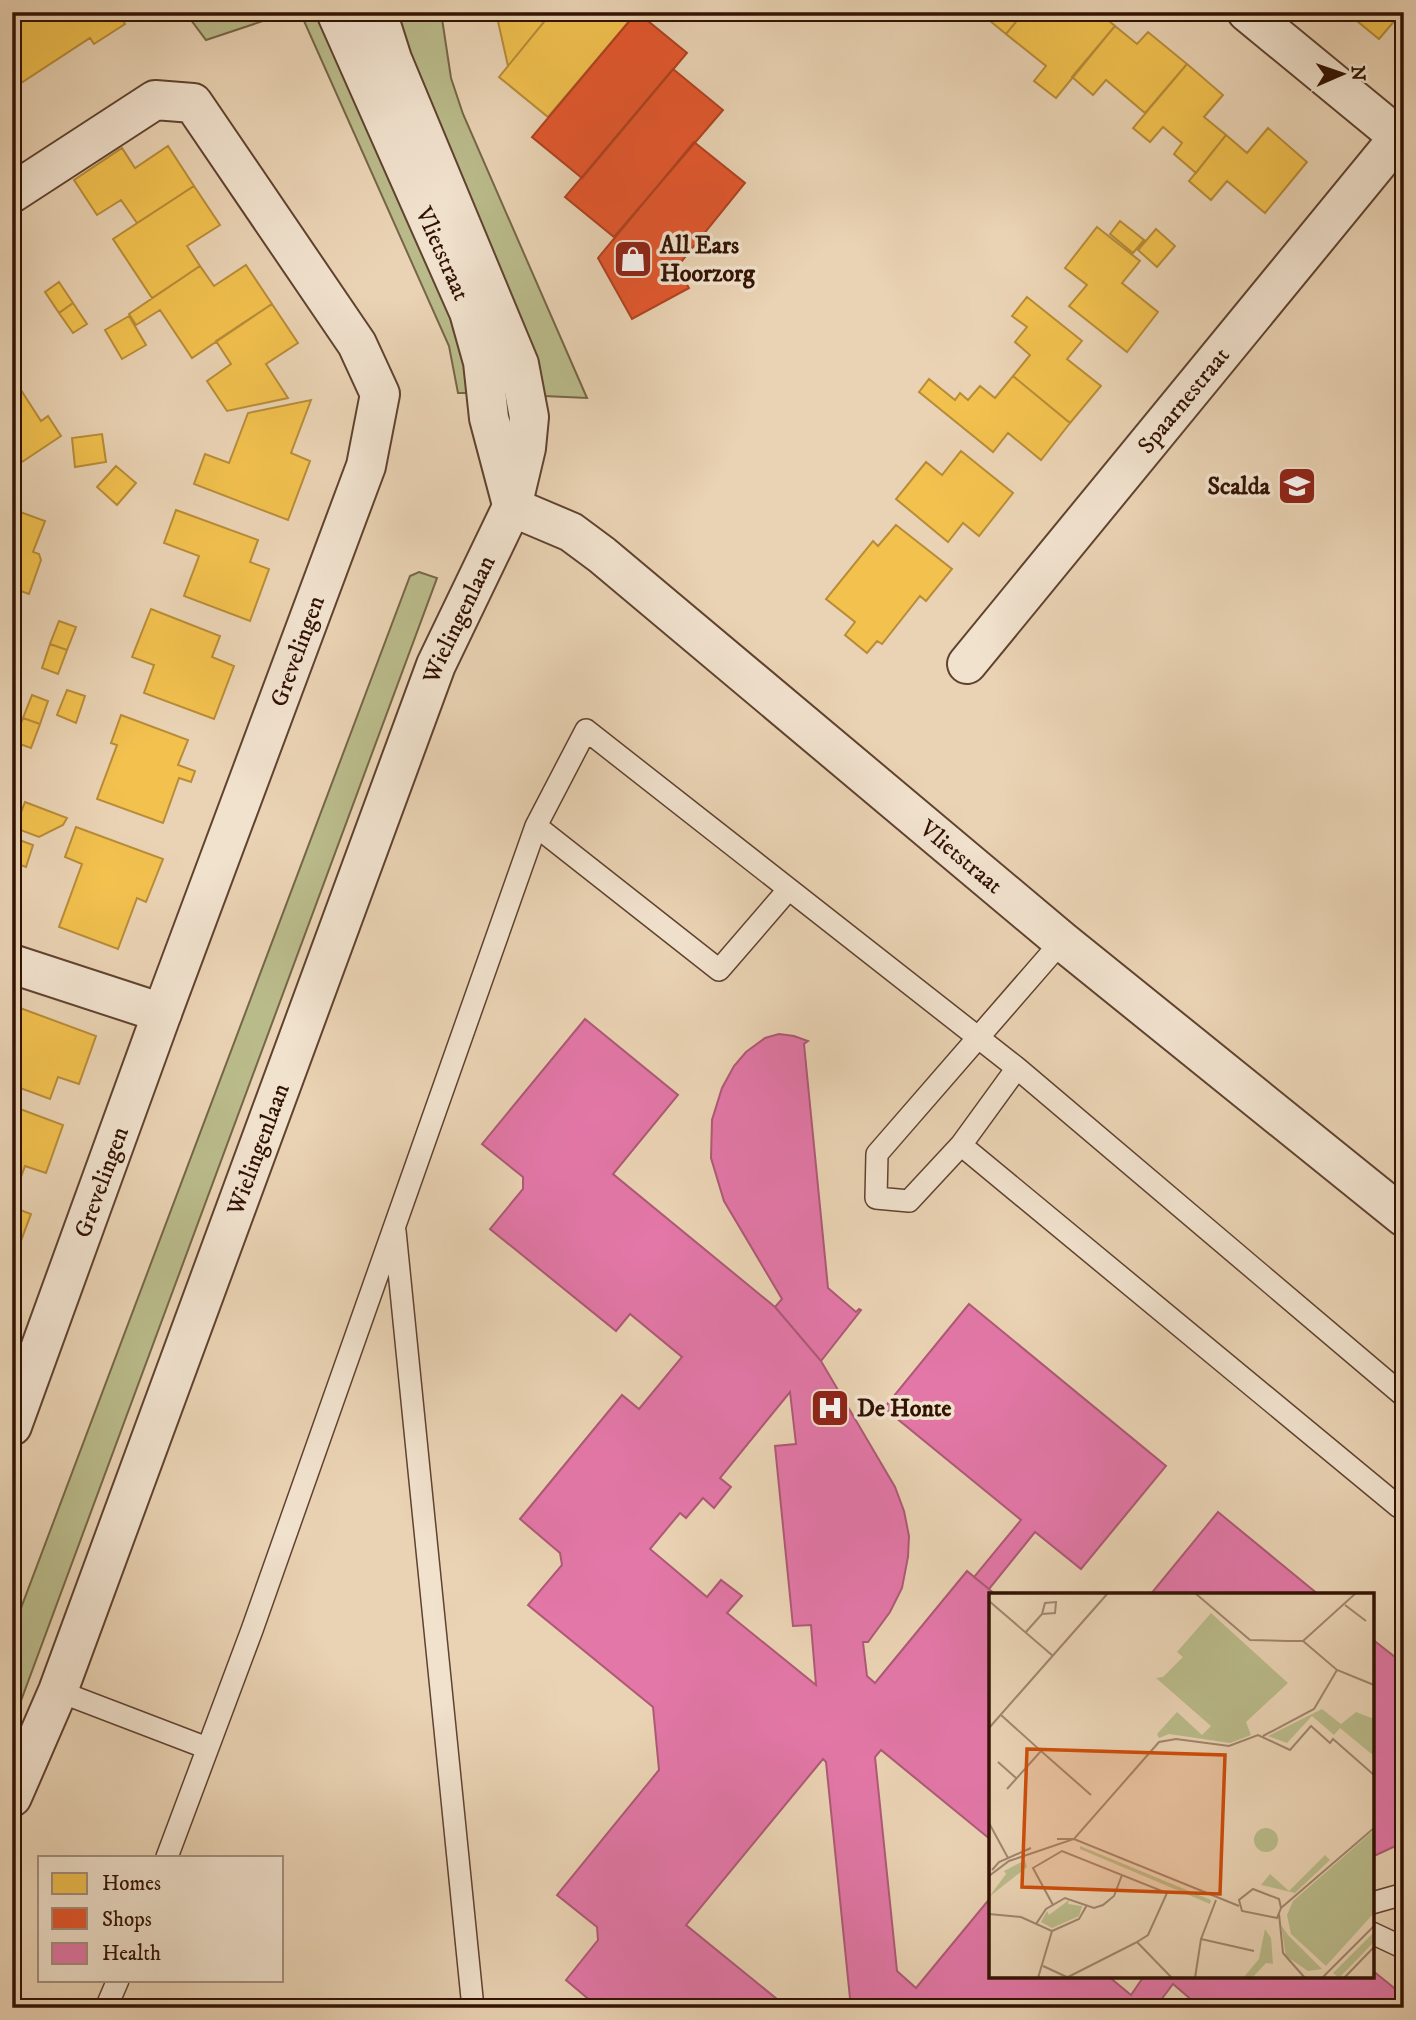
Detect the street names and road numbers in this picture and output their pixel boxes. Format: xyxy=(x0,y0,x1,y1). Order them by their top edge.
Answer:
street label: Vlietstraat xyxy=(408,201,476,306)
street label: Spaarnestraat xyxy=(1131,341,1237,460)
street label: Wielingenlaan xyxy=(416,550,503,689)
street label: Grevelingen xyxy=(264,591,332,711)
street label: Vlietstraat xyxy=(912,813,1009,901)
street label: Wielingenlaan xyxy=(220,1079,297,1221)
street label: Grevelingen xyxy=(68,1122,136,1242)

